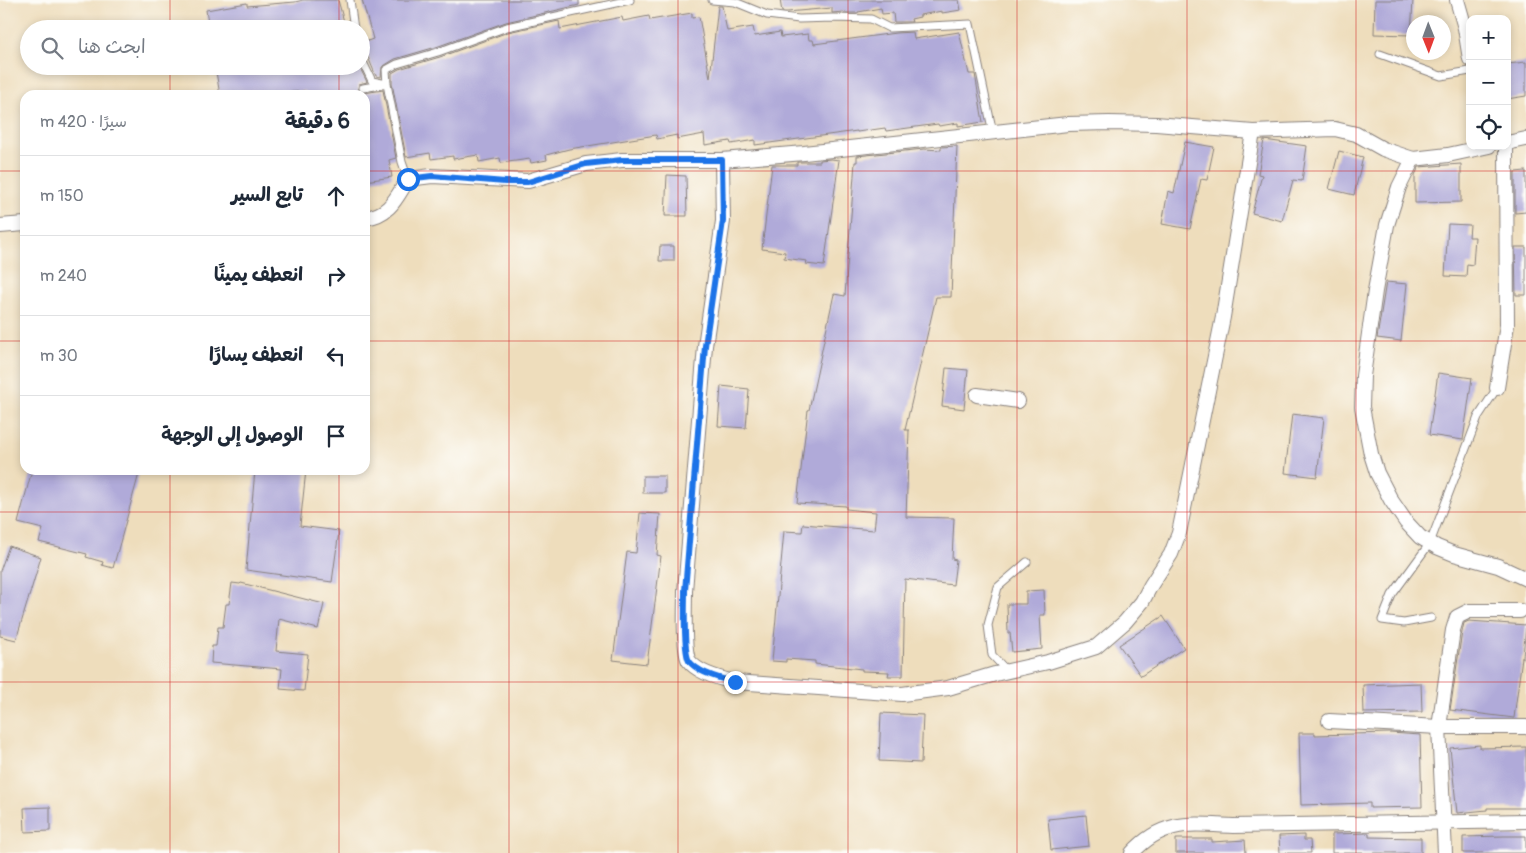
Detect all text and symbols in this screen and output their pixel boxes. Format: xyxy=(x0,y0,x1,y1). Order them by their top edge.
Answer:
north arrow xyxy=(1406,15,1451,60)
map controls xyxy=(1466,15,1511,150)
button: + xyxy=(1466,15,1511,60)
search box xyxy=(20,20,370,75)
icon: search xyxy=(38,34,66,62)
text: ابحث هنا xyxy=(78,35,146,59)
button: − xyxy=(1466,60,1511,105)
button: locate xyxy=(1466,105,1511,150)
text: 6 دقيقة xyxy=(285,108,350,135)
text: سيرًا · 420 m xyxy=(40,112,127,132)
route start xyxy=(397,168,420,191)
icon: ahead xyxy=(322,182,350,210)
text: تابع السير xyxy=(231,183,303,207)
text: 150 m xyxy=(40,186,84,206)
icon: right xyxy=(322,262,350,290)
text: انعطف يمينًا xyxy=(214,263,303,287)
text: 240 m xyxy=(40,266,87,286)
icon: left xyxy=(322,342,350,370)
text: انعطف يسارًا xyxy=(209,343,303,367)
text: 30 m xyxy=(40,346,78,366)
icon: arrive xyxy=(322,422,350,450)
text: الوصول إلى الوجهة xyxy=(161,423,303,447)
route end xyxy=(724,671,747,694)

